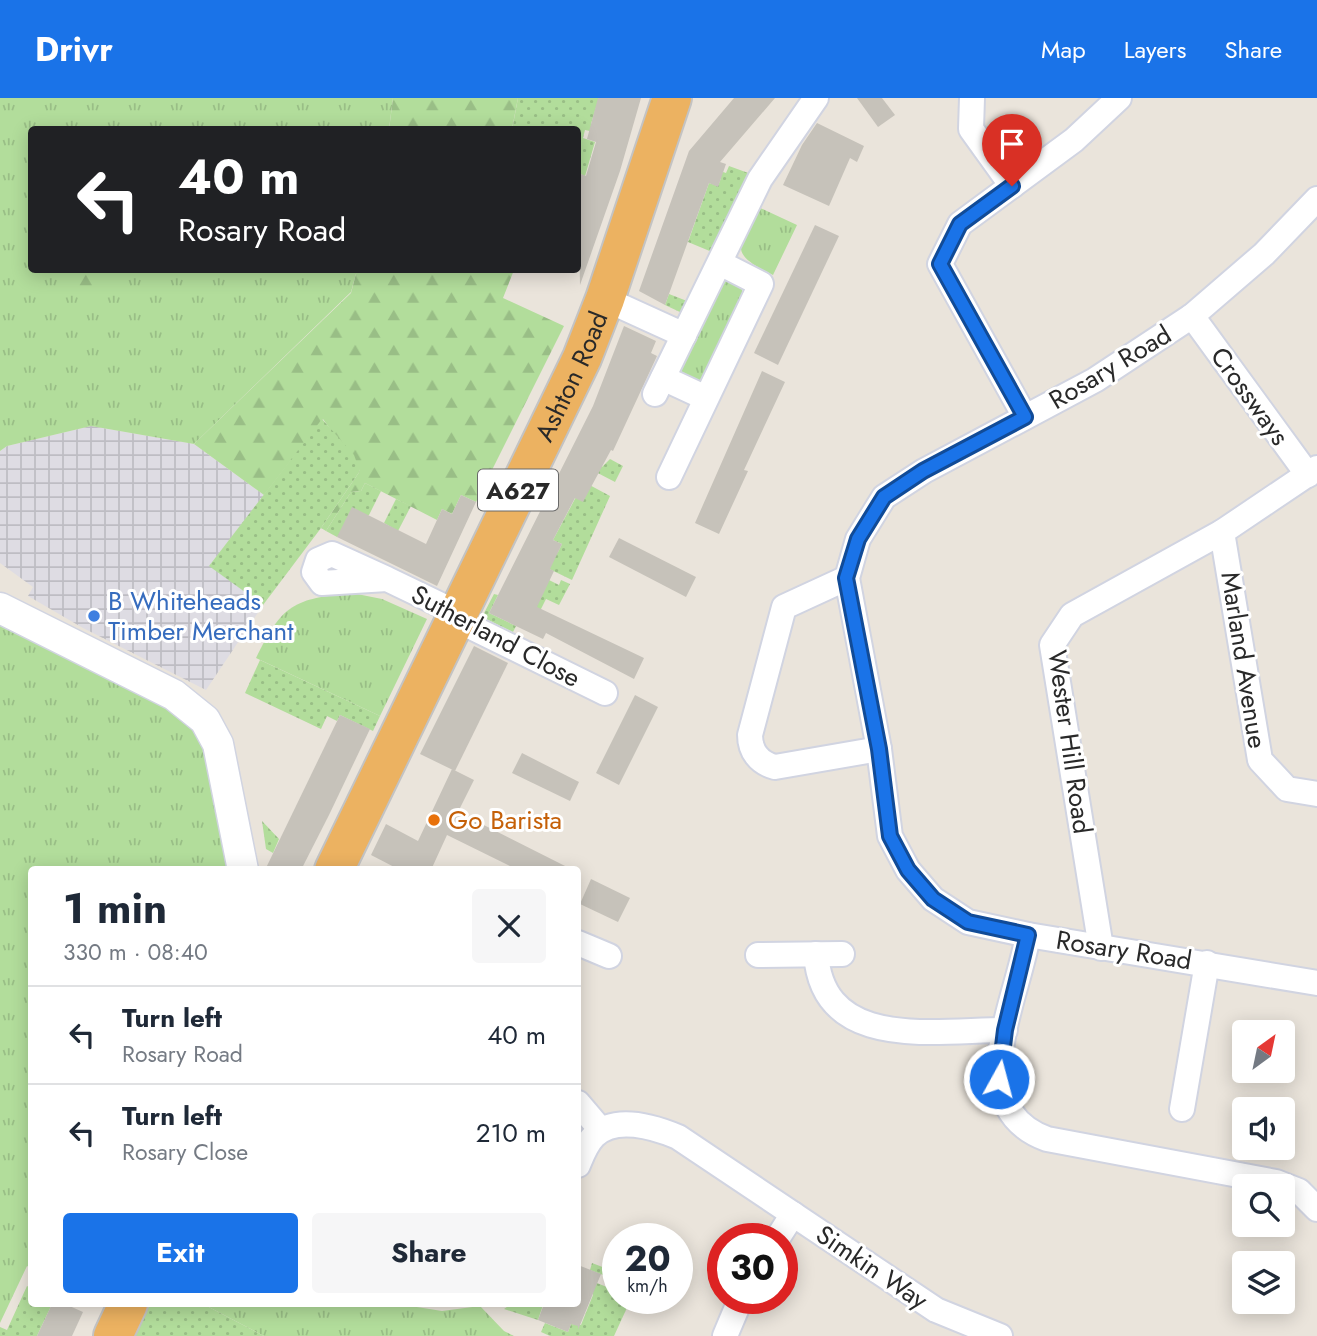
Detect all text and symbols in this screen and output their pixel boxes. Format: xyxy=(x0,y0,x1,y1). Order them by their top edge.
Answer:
text: Drivr xyxy=(35,26,113,73)
text: Map xyxy=(1041,32,1086,67)
text: Layers xyxy=(1124,32,1186,67)
text: Share xyxy=(1224,32,1282,67)
pin xyxy=(982,114,1042,186)
icon: arrive xyxy=(993,125,1031,163)
text: 40 m xyxy=(178,142,300,212)
icon: left xyxy=(63,154,154,245)
text: Rosary Road xyxy=(178,207,346,253)
street label: Ashton Road xyxy=(525,306,617,448)
street label: Rosary Road xyxy=(1042,315,1178,419)
street label: Crossways xyxy=(1201,339,1299,453)
road number: A627 xyxy=(478,470,558,510)
street label: Marland Avenue xyxy=(1211,569,1277,751)
street label: Sutherland Close xyxy=(405,575,587,697)
place label: B Whiteheads Timber Merchant xyxy=(108,582,294,650)
marker: B Whiteheads Timber Merchant xyxy=(86,608,102,624)
street label: Wester Hill Road xyxy=(1038,648,1102,836)
place label: Go Barista xyxy=(448,801,562,839)
marker: Go Barista xyxy=(426,812,442,828)
text: 1 min xyxy=(63,878,167,939)
button: close xyxy=(472,889,546,963)
street label: Rosary Road xyxy=(1053,921,1195,979)
text: 330 m · 08:40 xyxy=(63,935,208,969)
text: Turn left xyxy=(122,999,222,1037)
icon: left xyxy=(63,1016,101,1054)
text: 40 m xyxy=(487,1016,546,1054)
north arrow xyxy=(1232,1020,1295,1083)
map controls xyxy=(1232,1020,1295,1314)
text: Rosary Road xyxy=(122,1037,243,1071)
position arrow xyxy=(962,1042,1036,1116)
text: Turn left xyxy=(122,1097,222,1135)
button: sound xyxy=(1232,1097,1295,1160)
icon: left xyxy=(63,1114,101,1152)
text: 210 m xyxy=(476,1114,546,1152)
text: Rosary Close xyxy=(122,1135,248,1169)
button: search xyxy=(1232,1174,1295,1237)
button: Exit xyxy=(63,1213,298,1293)
button: Share xyxy=(312,1213,546,1293)
street label: Simkin Way xyxy=(808,1215,936,1319)
speed limit sign: 30 xyxy=(707,1223,798,1314)
text: 20 xyxy=(624,1234,671,1284)
button: layers xyxy=(1232,1251,1295,1314)
text: km/h xyxy=(627,1273,668,1299)

